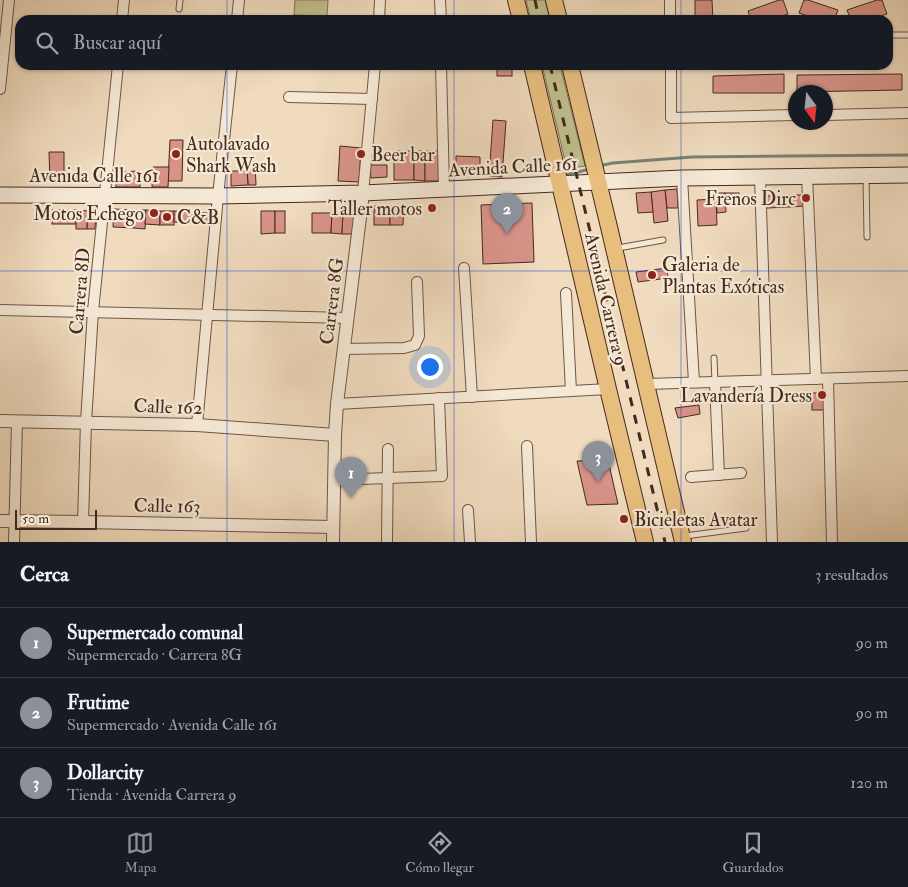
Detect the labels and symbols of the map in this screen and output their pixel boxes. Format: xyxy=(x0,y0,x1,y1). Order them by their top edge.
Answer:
north arrow xyxy=(788,85,833,130)
place label: Autolavado Shark Wash xyxy=(185,132,276,178)
place label: Beer bar xyxy=(371,143,435,167)
marker: Autolavado Shark Wash xyxy=(170,148,182,160)
marker: Beer bar xyxy=(355,148,367,160)
street label: Avenida Calle 161 xyxy=(447,152,578,182)
street label: Avenida Calle 161 xyxy=(28,164,159,188)
place label: Frenos Dirc xyxy=(705,187,796,211)
marker: Frenos Dirc xyxy=(800,192,812,204)
pin: 2 xyxy=(491,193,523,234)
place label: Taller motos xyxy=(328,197,422,221)
place label: Motos Echego xyxy=(33,202,144,226)
marker: Taller motos xyxy=(426,202,438,214)
place label: C&B xyxy=(177,206,219,230)
marker: Motos Echego xyxy=(148,207,160,219)
marker: C&B xyxy=(161,211,173,223)
street label: Avenida Carrera 9 xyxy=(579,229,633,368)
street label: Carrera 8D xyxy=(64,247,96,335)
place label: Galeria de Plantas Exóticas xyxy=(662,253,784,299)
street label: Carrera 8G xyxy=(315,256,349,346)
marker: Galeria de Plantas Exóticas xyxy=(646,269,658,281)
your location xyxy=(417,354,443,380)
place label: Lavandería Dress xyxy=(680,384,812,408)
marker: Lavandería Dress xyxy=(816,389,828,401)
street label: Calle 162 xyxy=(133,394,203,420)
pin: 3 xyxy=(582,441,614,482)
pin: 1 xyxy=(335,457,367,498)
street label: Calle 163 xyxy=(133,493,201,519)
scale bar xyxy=(15,507,98,530)
place label: Bicieletas Avatar xyxy=(634,508,758,532)
marker: Bicieletas Avatar xyxy=(618,513,630,525)

